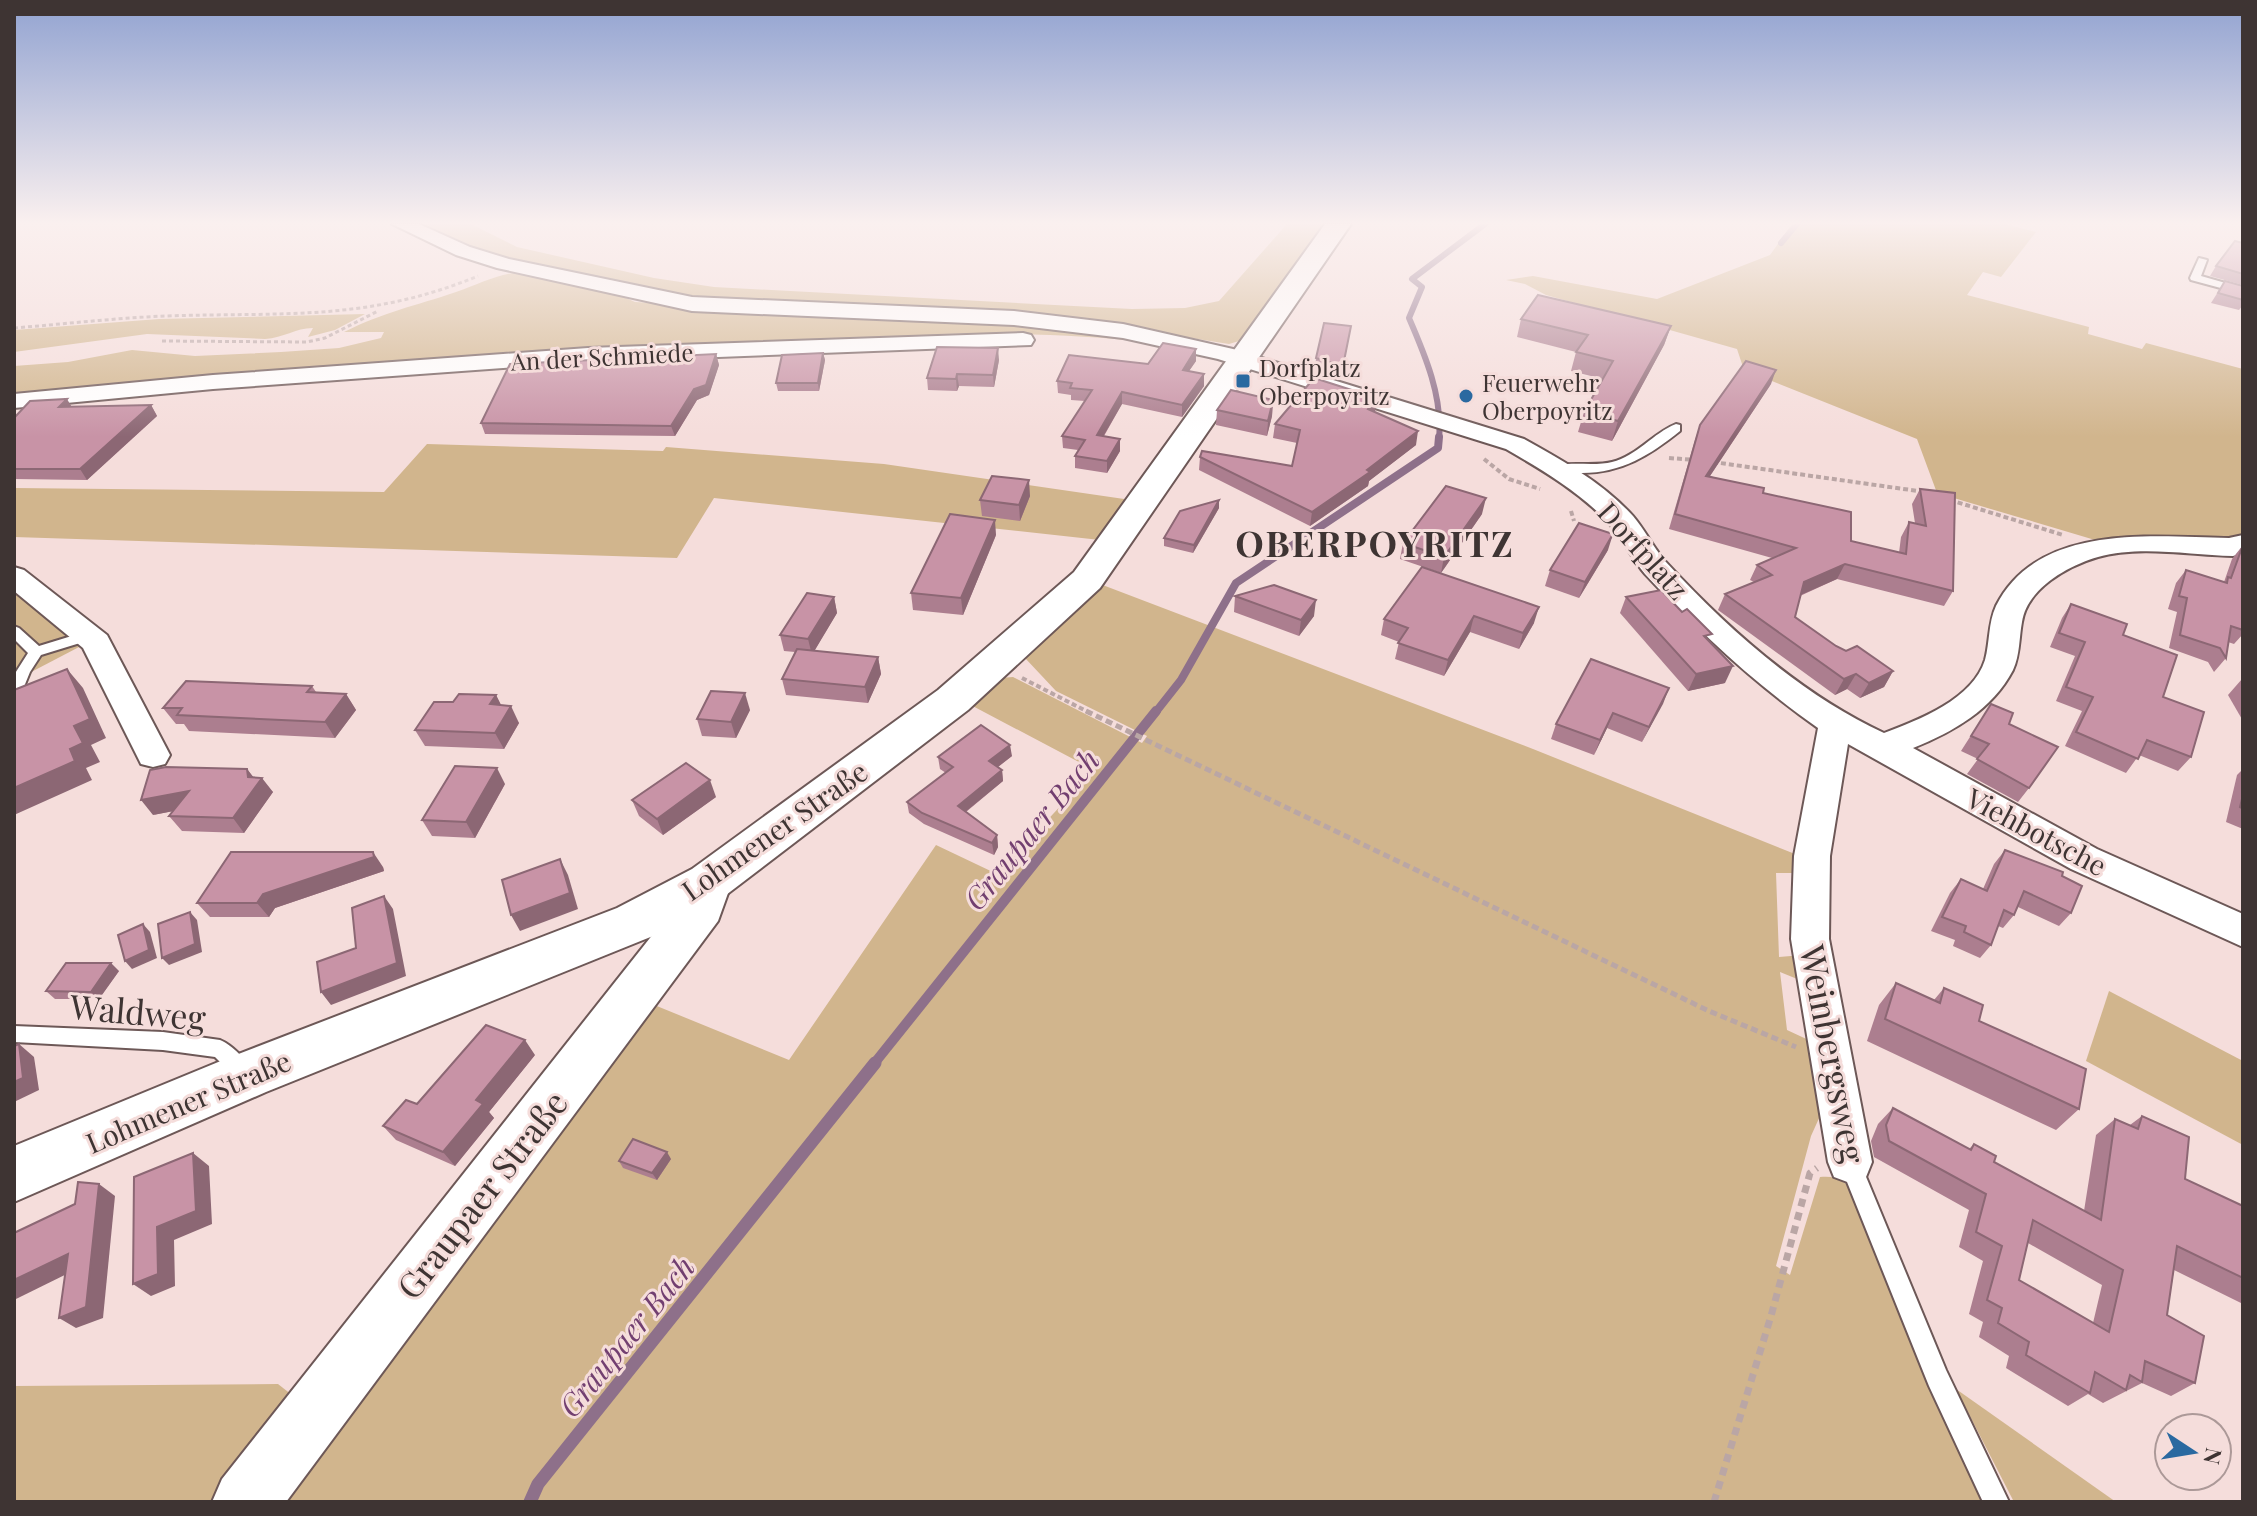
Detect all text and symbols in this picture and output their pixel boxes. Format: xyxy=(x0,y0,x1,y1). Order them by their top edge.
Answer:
street label: An der Schmiede xyxy=(509,335,694,377)
place label: Dorfplatz Oberpoyritz xyxy=(1259,351,1390,411)
place label: Feuerwehr Oberpoyritz xyxy=(1482,366,1613,426)
marker: Dorfplatz Oberpoyritz xyxy=(1234,372,1252,390)
marker: Feuerwehr Oberpoyritz xyxy=(1457,387,1475,405)
street label: Dorfplatz xyxy=(1591,494,1697,606)
district label: OBERPOYRITZ xyxy=(1235,518,1515,566)
water label: Graupaer Bach xyxy=(954,741,1108,917)
street label: Lohmener Straße xyxy=(674,752,874,908)
street label: Viehbotsche xyxy=(1960,778,2113,883)
street label: Weinbergsweg xyxy=(1790,940,1878,1167)
street label: Waldweg xyxy=(67,982,208,1040)
street label: Lohmener Straße xyxy=(80,1041,296,1161)
street label: Graupaer Straße xyxy=(385,1081,577,1307)
water label: Graupaer Bach xyxy=(549,1248,703,1424)
north arrow xyxy=(2153,1412,2233,1492)
text: N xyxy=(2197,1445,2230,1467)

